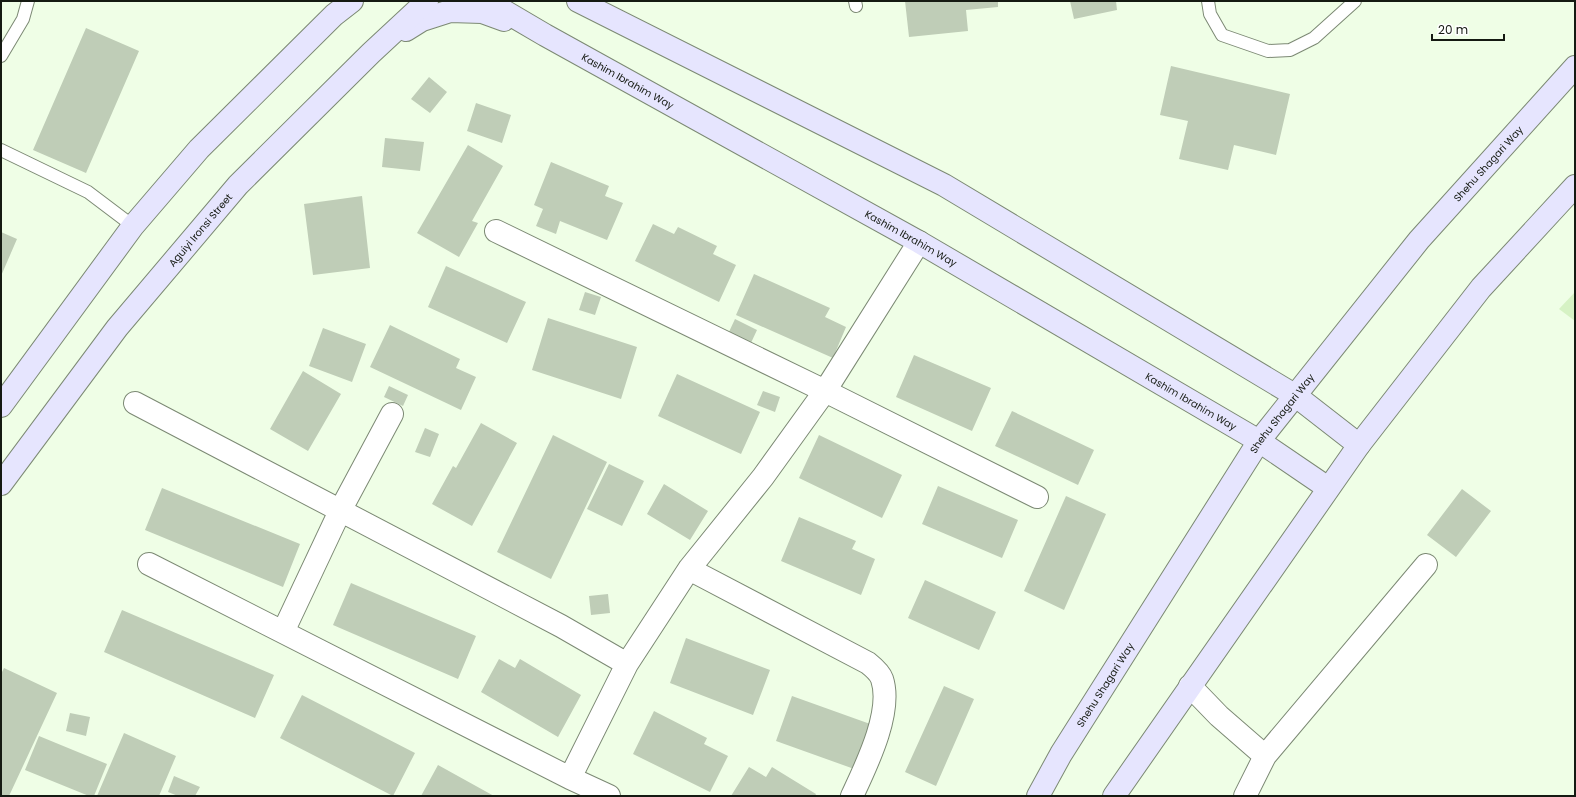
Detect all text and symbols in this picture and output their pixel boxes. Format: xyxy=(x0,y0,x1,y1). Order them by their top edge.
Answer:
scale bar xyxy=(1432,16,1504,42)
text: 20 m xyxy=(1438,21,1468,38)
street label: Kashim Ibrahim Way xyxy=(579,50,677,113)
street label: Shehu Shagari Way xyxy=(1450,122,1527,205)
street label: Aguiyi Ironsi Street xyxy=(165,190,236,270)
street label: Kashim Ibrahim Way xyxy=(862,207,960,271)
street label: Kashim Ibrahim Way xyxy=(1142,369,1240,435)
street label: Shehu Shagari Way xyxy=(1246,370,1318,456)
street label: Shehu Shagari Way xyxy=(1073,639,1138,730)

